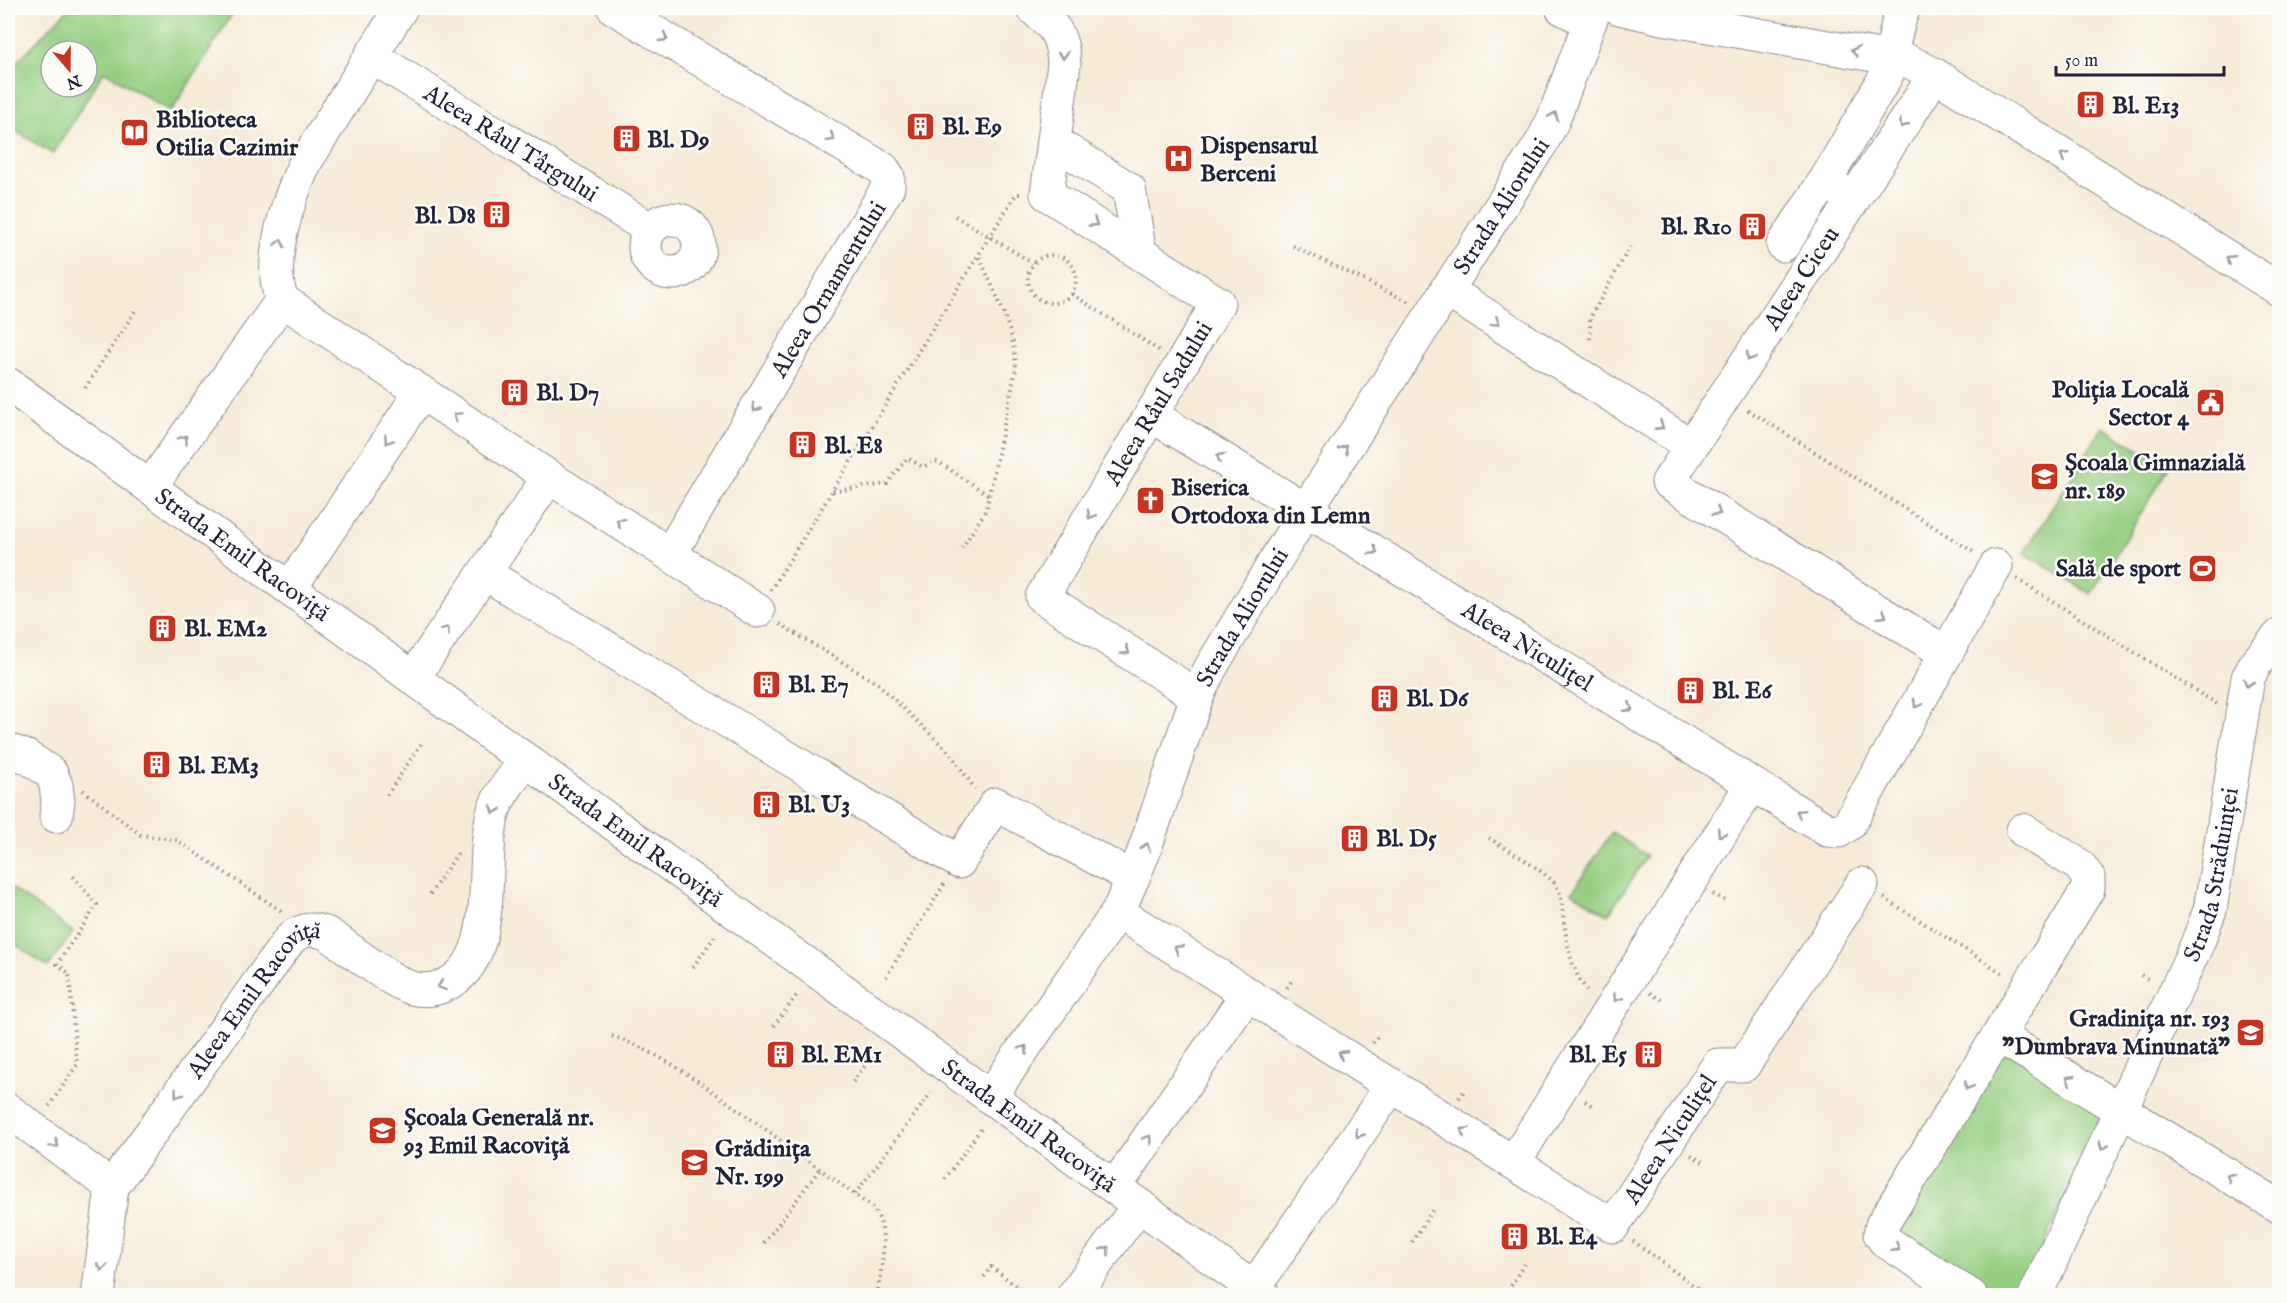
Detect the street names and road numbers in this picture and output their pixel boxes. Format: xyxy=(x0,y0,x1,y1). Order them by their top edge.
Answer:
street label: Aleea Râul Târgului xyxy=(416,78,604,210)
street label: Strada Aliorului xyxy=(1447,132,1558,281)
street label: Aleea Ornamentului xyxy=(764,196,894,384)
street label: Aleea Ciceu xyxy=(1757,221,1847,337)
street label: Aleea Râul Sadului xyxy=(1098,316,1221,492)
street label: Strada Emil Racoviță xyxy=(148,482,336,630)
street label: Strada Aliorului xyxy=(1190,543,1297,692)
street label: Aleea Niculițel xyxy=(1455,595,1599,700)
street label: Strada Emil Racoviță xyxy=(541,767,729,915)
street label: Strada Străduinței xyxy=(2177,785,2247,967)
street label: Aleea Emil Racoviță xyxy=(180,916,324,1086)
street label: Strada Emil Racoviță xyxy=(935,1053,1122,1201)
street label: Aleea Niculițel xyxy=(1617,1069,1725,1212)

